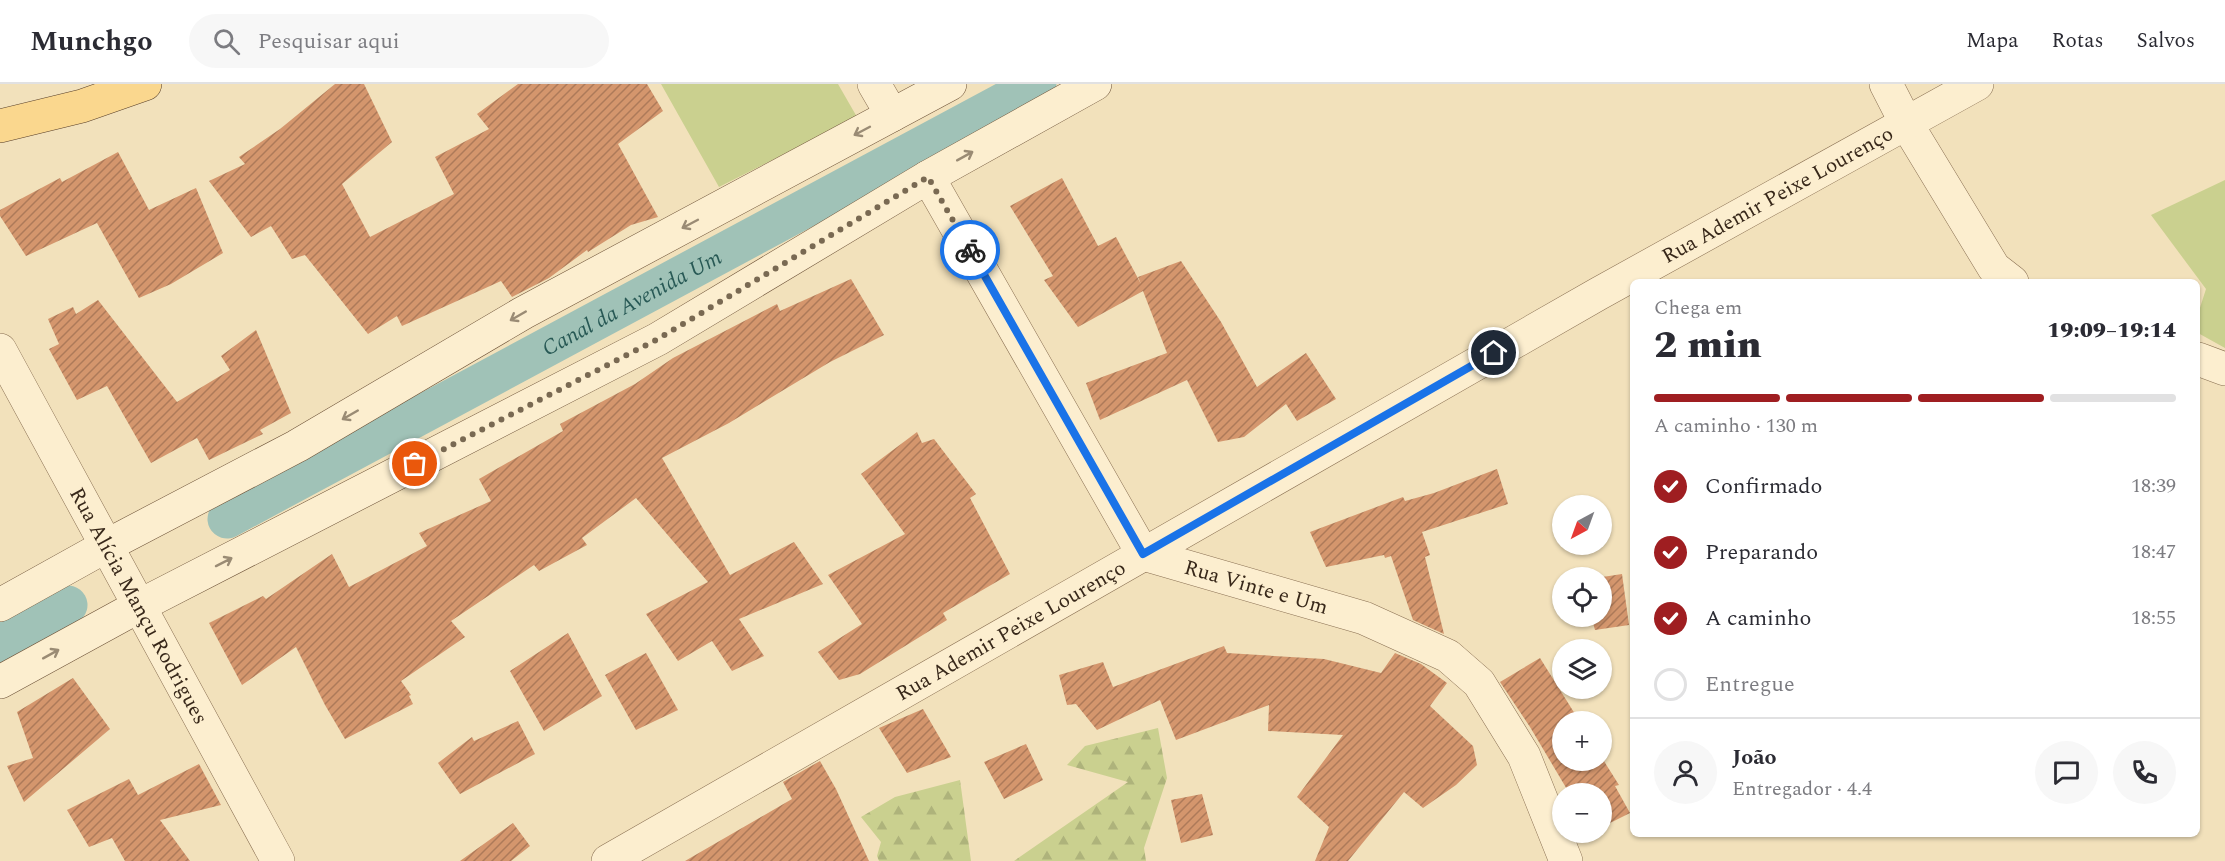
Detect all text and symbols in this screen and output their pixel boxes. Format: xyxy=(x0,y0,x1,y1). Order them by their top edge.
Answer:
search box xyxy=(189,14,609,68)
text: Munchgo xyxy=(30,20,153,63)
icon: search xyxy=(210,25,243,58)
text: Pesquisar aqui xyxy=(258,25,400,58)
text: Mapa xyxy=(1966,25,2019,57)
text: Rotas xyxy=(2052,25,2104,57)
text: Salvos xyxy=(2137,25,2195,57)
street label: Rua Ademir Peixe Lourenço xyxy=(1656,118,1900,273)
one-way arrow xyxy=(853,126,871,137)
one-way arrow xyxy=(956,150,973,162)
one-way arrow xyxy=(682,218,699,230)
courier xyxy=(940,220,1000,280)
icon: bike xyxy=(954,234,987,267)
water label: Canal da Avenida Um xyxy=(536,241,728,365)
text: Chega em xyxy=(1654,293,1742,323)
one-way arrow xyxy=(510,311,527,323)
text: 19:09–19:14 xyxy=(2047,314,2176,347)
text: 2 min xyxy=(1654,316,1762,375)
pin xyxy=(1468,327,1519,378)
icon: home xyxy=(1477,336,1510,369)
one-way arrow xyxy=(342,409,359,421)
text: A caminho · 130 m xyxy=(1654,411,1818,441)
pin xyxy=(389,438,440,489)
icon: bag xyxy=(398,447,431,480)
icon: check xyxy=(1654,470,1687,503)
text: Confirmado xyxy=(1705,470,1822,503)
text: 18:39 xyxy=(2131,471,2176,501)
street label: Rua Alícia Mançu Rodrigues xyxy=(61,482,216,731)
north arrow xyxy=(1552,495,1612,555)
map controls xyxy=(1552,495,1612,843)
icon: check xyxy=(1654,536,1687,569)
text: Preparando xyxy=(1705,536,1818,569)
text: 18:47 xyxy=(2131,537,2176,567)
street label: Rua Vinte e Um xyxy=(1180,552,1332,624)
street label: Rua Ademir Peixe Lourenço xyxy=(890,553,1132,710)
one-way arrow xyxy=(214,556,232,567)
button: locate xyxy=(1552,567,1612,627)
icon: check xyxy=(1654,602,1687,635)
text: A caminho xyxy=(1705,602,1811,635)
text: 18:55 xyxy=(2131,603,2176,633)
button: layers xyxy=(1552,639,1612,699)
one-way arrow xyxy=(42,648,60,659)
text: Entregue xyxy=(1705,668,1795,701)
button: + xyxy=(1552,711,1612,771)
button: person xyxy=(1654,741,1717,804)
text: João xyxy=(1732,741,1777,774)
button: chat xyxy=(2035,741,2098,804)
button: phone xyxy=(2113,741,2176,804)
text: Entregador · 4.4 xyxy=(1732,774,1872,804)
button: − xyxy=(1552,783,1612,843)

